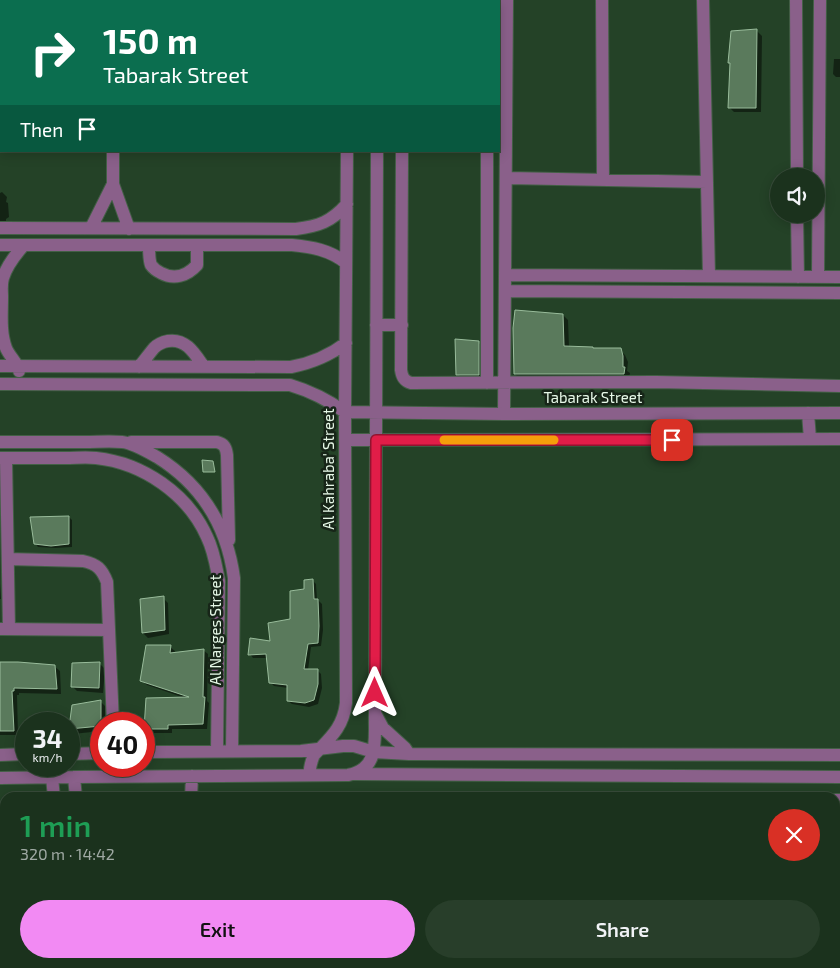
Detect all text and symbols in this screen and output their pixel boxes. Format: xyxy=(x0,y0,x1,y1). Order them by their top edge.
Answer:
text: 150 m xyxy=(103,19,198,61)
icon: right xyxy=(20,20,85,85)
text: Tabarak Street xyxy=(103,61,248,87)
icon: arrive xyxy=(73,115,101,143)
text: Then xyxy=(20,118,63,141)
map controls xyxy=(770,168,825,223)
button: sound xyxy=(770,168,825,223)
street label: Tabarak Street xyxy=(543,388,643,406)
street label: Al Kahraba' Street xyxy=(319,408,337,530)
pin xyxy=(651,419,693,461)
icon: arrive xyxy=(658,426,686,454)
street label: Al Narges Street xyxy=(206,574,224,685)
position arrow xyxy=(348,666,400,718)
speed limit sign: 40 xyxy=(90,712,155,777)
text: 34 xyxy=(32,723,63,753)
text: km/h xyxy=(33,750,62,764)
text: 1 min xyxy=(20,807,91,843)
button: close xyxy=(768,809,820,861)
text: 320 m · 14:42 xyxy=(20,844,115,863)
button: Exit xyxy=(20,900,415,958)
button: Share xyxy=(425,900,820,958)

